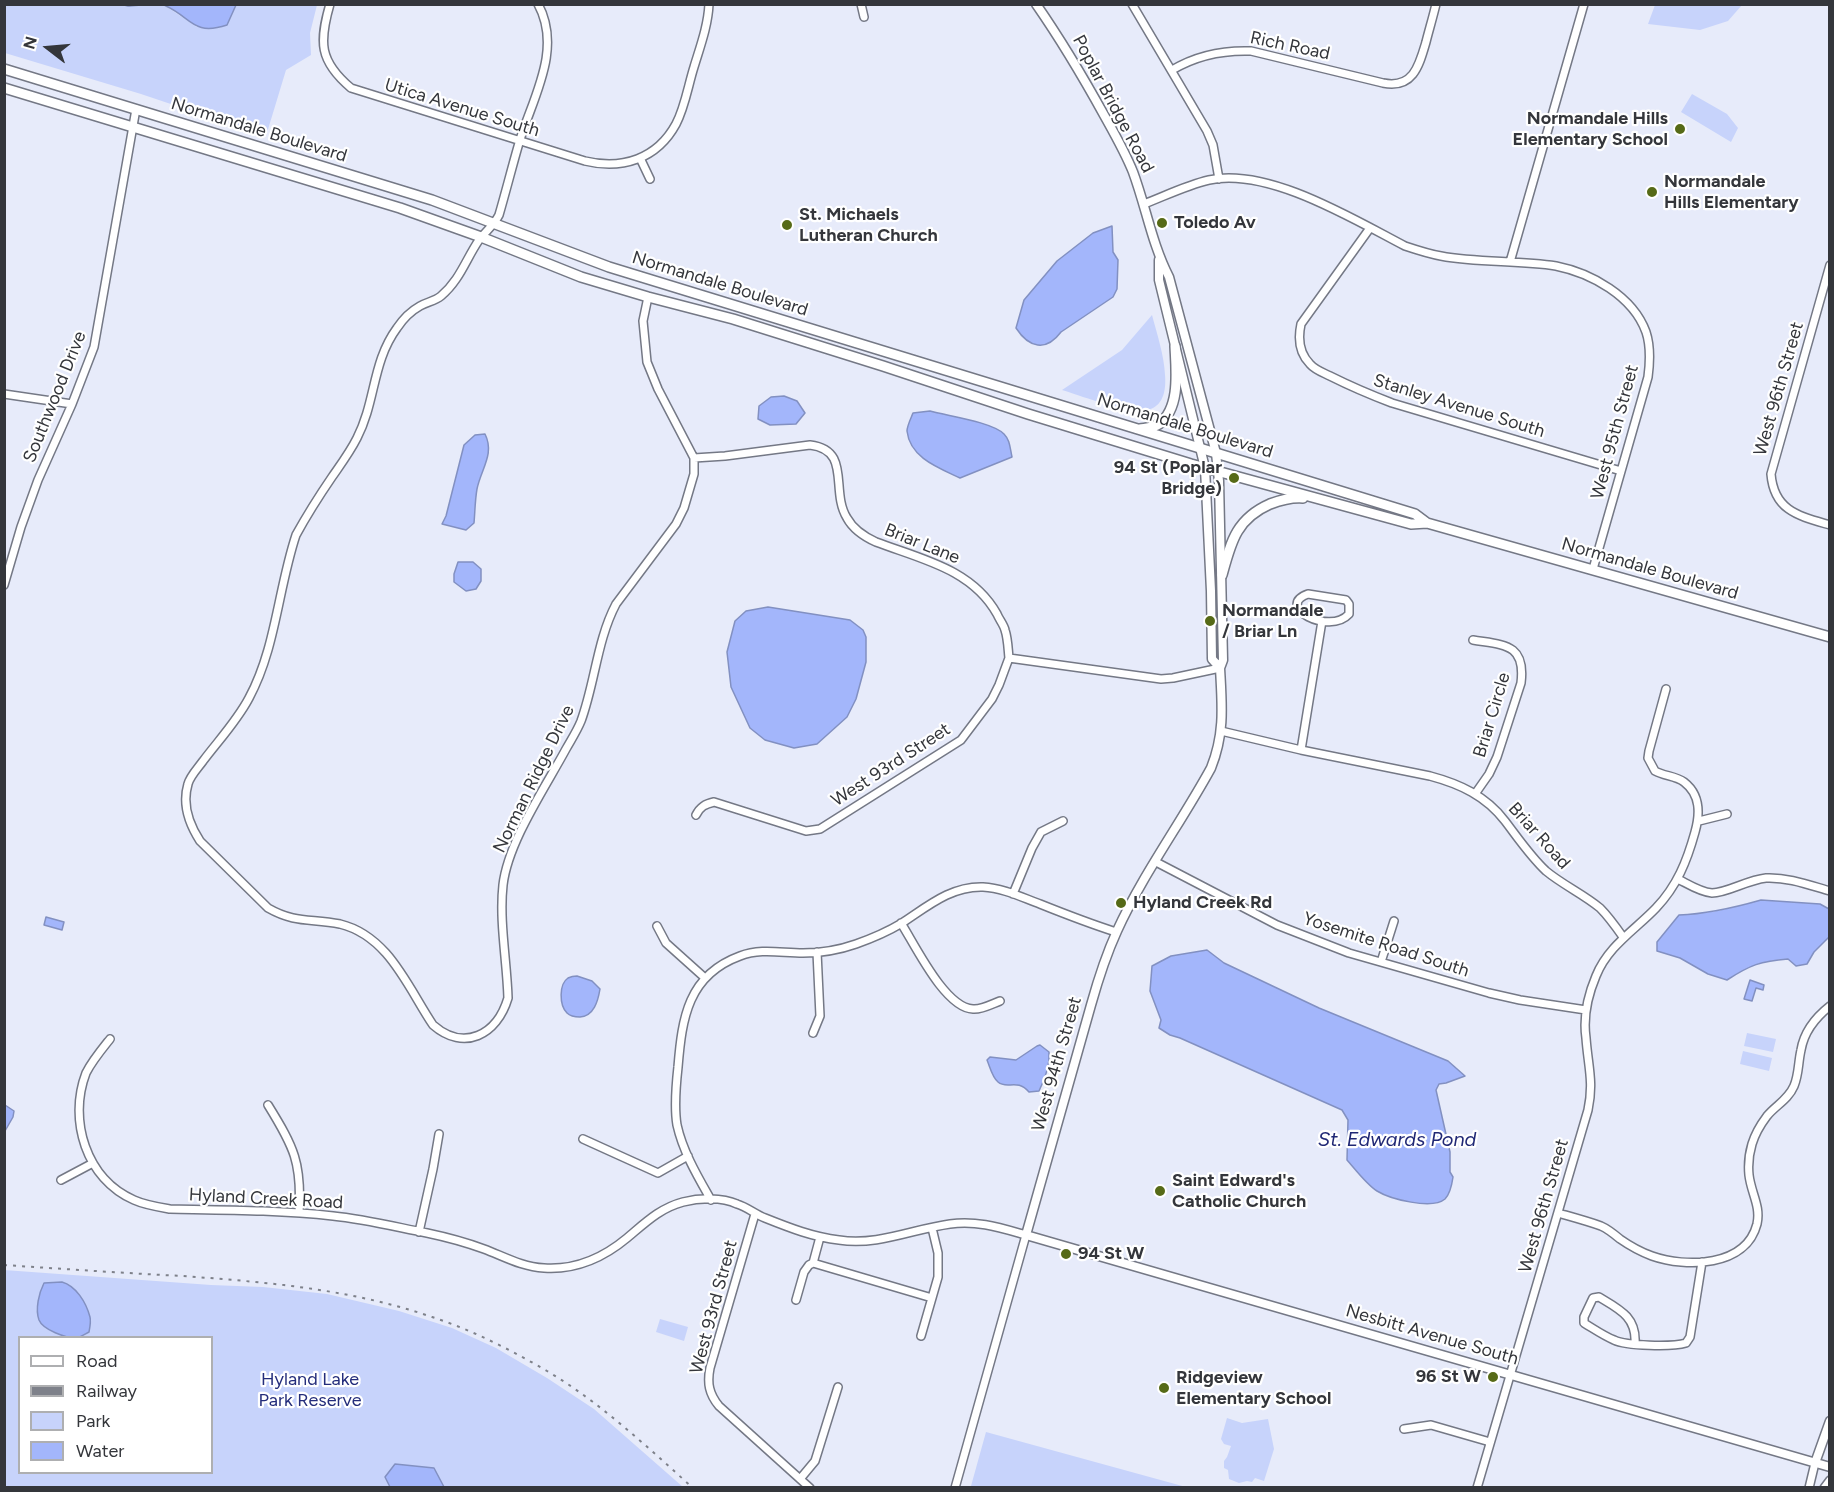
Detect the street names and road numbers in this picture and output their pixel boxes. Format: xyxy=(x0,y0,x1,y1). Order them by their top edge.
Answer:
street label: Rich Road xyxy=(1248,27,1332,65)
street label: Poplar Bridge Road xyxy=(1068,31,1158,177)
street label: Utica Avenue South xyxy=(382,74,542,142)
street label: Normandale Boulevard xyxy=(168,93,350,167)
street label: Normandale Boulevard xyxy=(629,247,811,321)
street label: West 96th Street xyxy=(1750,320,1808,458)
street label: Southwood Drive xyxy=(19,328,91,466)
street label: West 95th Street xyxy=(1587,362,1643,502)
street label: Stanley Avenue South xyxy=(1371,370,1547,442)
street label: Normandale Boulevard xyxy=(1094,389,1276,463)
street label: Briar Lane xyxy=(881,519,963,569)
street label: Normandale Boulevard xyxy=(1559,533,1741,605)
street label: Briar Circle xyxy=(1469,670,1515,760)
street label: Norman Ridge Drive xyxy=(489,702,579,856)
street label: West 93rd Street xyxy=(827,719,955,811)
street label: Briar Road xyxy=(1503,798,1575,874)
street label: Yosemite Road South xyxy=(1300,908,1472,982)
street label: West 94th Street xyxy=(1027,994,1087,1134)
street label: West 96th Street xyxy=(1515,1137,1573,1275)
street label: Hyland Creek Road xyxy=(188,1184,344,1214)
street label: West 93rd Street xyxy=(686,1238,742,1376)
street label: Nesbitt Avenue South xyxy=(1343,1300,1521,1370)

